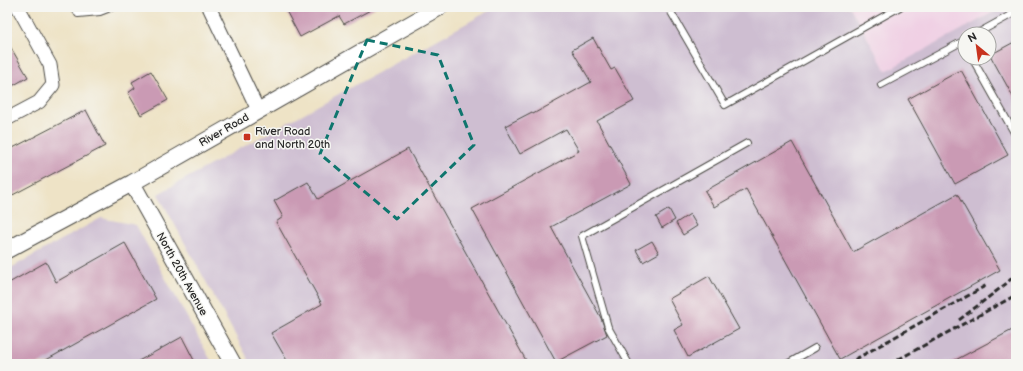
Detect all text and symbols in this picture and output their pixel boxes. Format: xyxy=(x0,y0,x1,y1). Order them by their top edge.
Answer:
north arrow xyxy=(957,26,997,66)
text: N xyxy=(966,30,979,45)
street label: River Road xyxy=(197,111,251,149)
place label: River Road and North 20th xyxy=(255,125,330,151)
marker: River Road and North 20th xyxy=(242,132,252,142)
street label: North 20th Avenue xyxy=(154,230,211,318)

